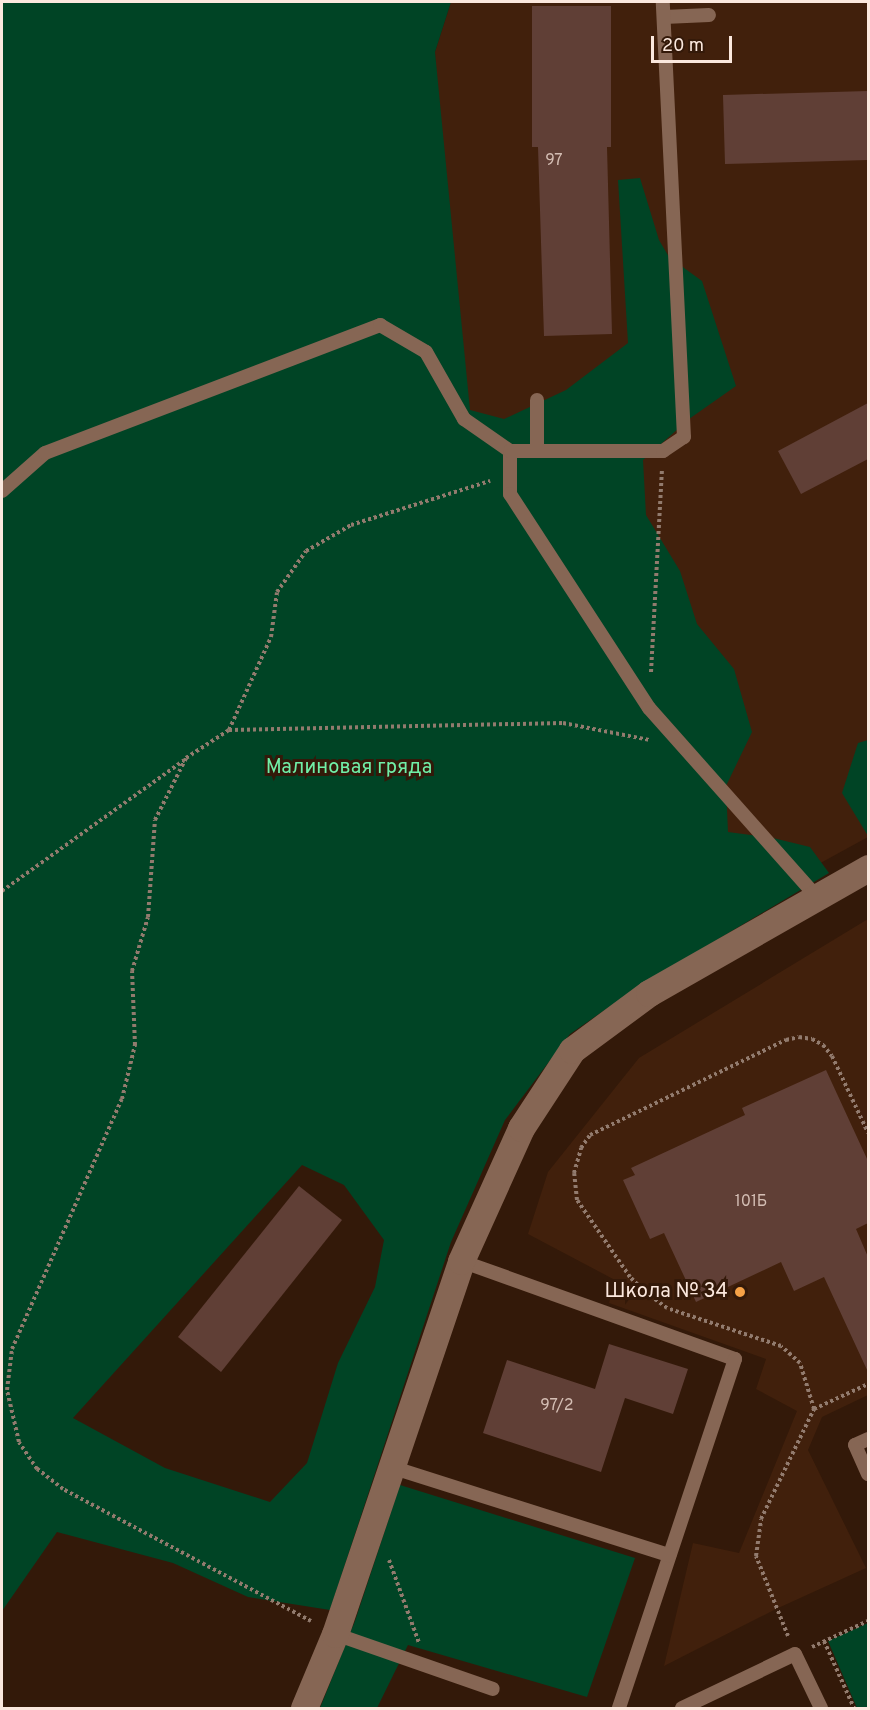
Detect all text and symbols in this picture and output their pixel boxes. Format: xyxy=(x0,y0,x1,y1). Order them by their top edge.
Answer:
scale bar xyxy=(654,24,735,62)
text: 20 m xyxy=(662,35,704,58)
house number: 97 xyxy=(545,151,563,171)
park label: Малиновая гряда xyxy=(266,756,432,780)
house number: 101Б xyxy=(735,1192,767,1212)
place label: Школа № 34 xyxy=(605,1280,728,1304)
marker: Школа № 34 xyxy=(733,1285,747,1299)
house number: 97/2 xyxy=(540,1396,574,1416)

